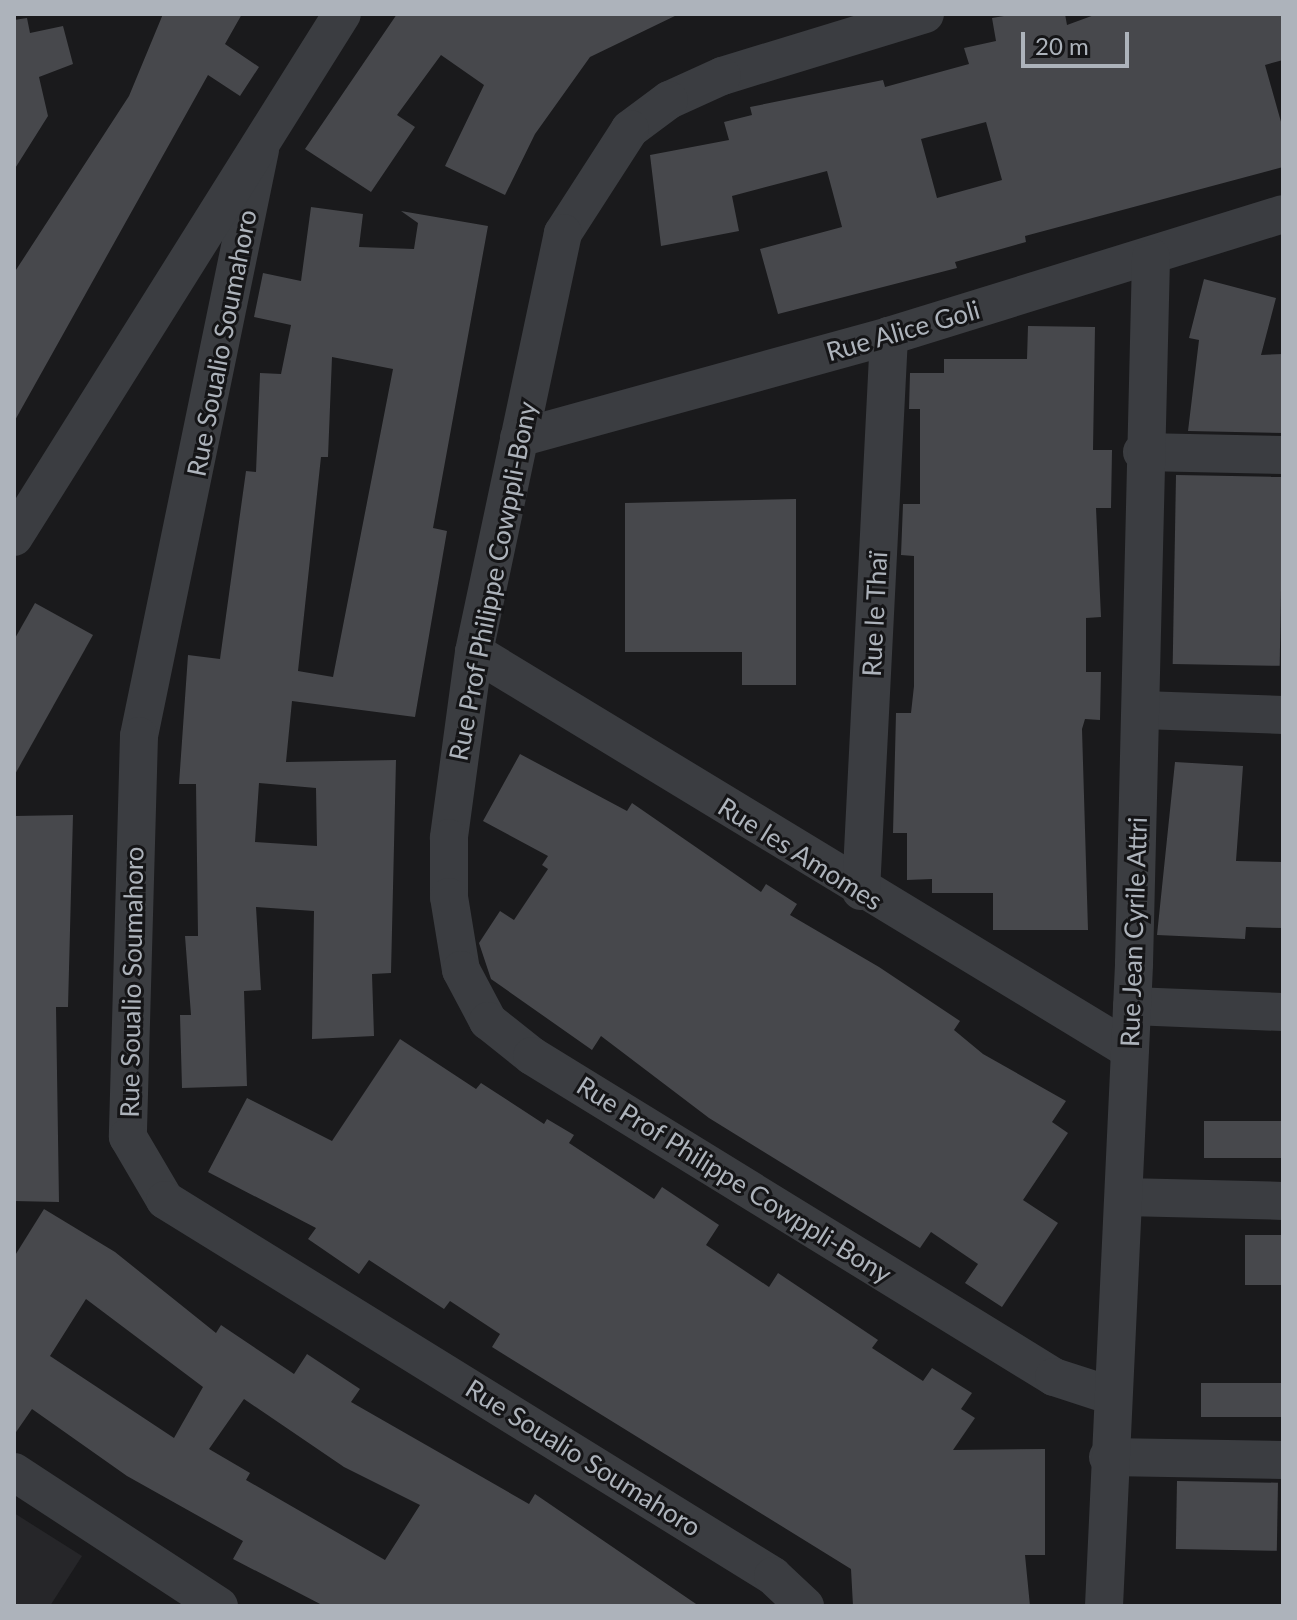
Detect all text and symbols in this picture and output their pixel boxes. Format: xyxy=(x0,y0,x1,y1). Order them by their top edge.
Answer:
scale bar xyxy=(1025,16,1133,66)
text: 20 m xyxy=(1035,31,1089,60)
street label: Rue Soualio Soumahoro xyxy=(181,207,263,479)
street label: Rue Alice Goli xyxy=(822,294,984,368)
street label: Rue Prof Philippe Cowppli-Bony xyxy=(443,399,543,763)
street label: Rue le Thaï xyxy=(856,550,894,678)
street label: Rue les Amomes xyxy=(712,791,888,917)
street label: Rue Jean Cyrile Attri xyxy=(1114,816,1154,1048)
street label: Rue Soualio Soumahoro xyxy=(114,846,150,1118)
street label: Rue Prof Philippe Cowppli-Bony xyxy=(571,1070,897,1290)
street label: Rue Soualio Soumahoro xyxy=(460,1373,706,1543)

